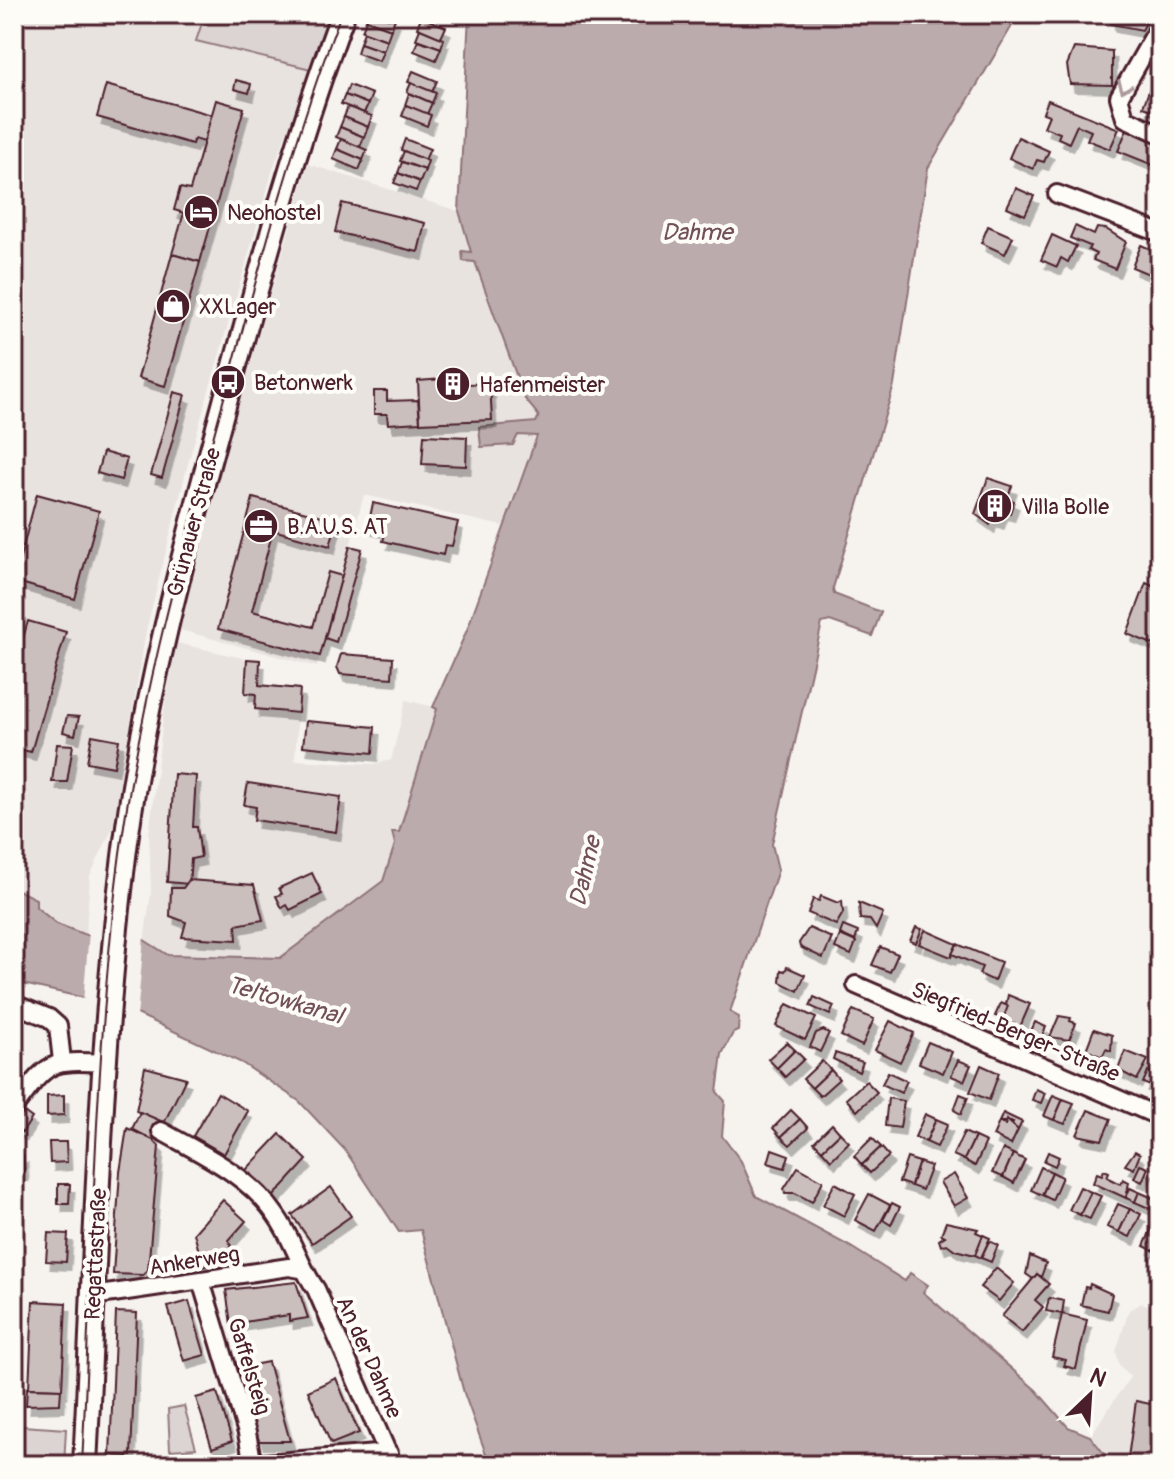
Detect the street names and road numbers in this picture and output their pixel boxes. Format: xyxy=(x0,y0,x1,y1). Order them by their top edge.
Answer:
street label: Grünauer Straße xyxy=(161,444,227,600)
street label: Siegfried-Berger-Straße xyxy=(907,975,1124,1088)
street label: Regattastraße xyxy=(79,1187,113,1321)
street label: Ankerweg xyxy=(147,1240,241,1282)
street label: An der Dahme xyxy=(330,1292,409,1423)
street label: Gaffelsteig xyxy=(221,1314,277,1418)

